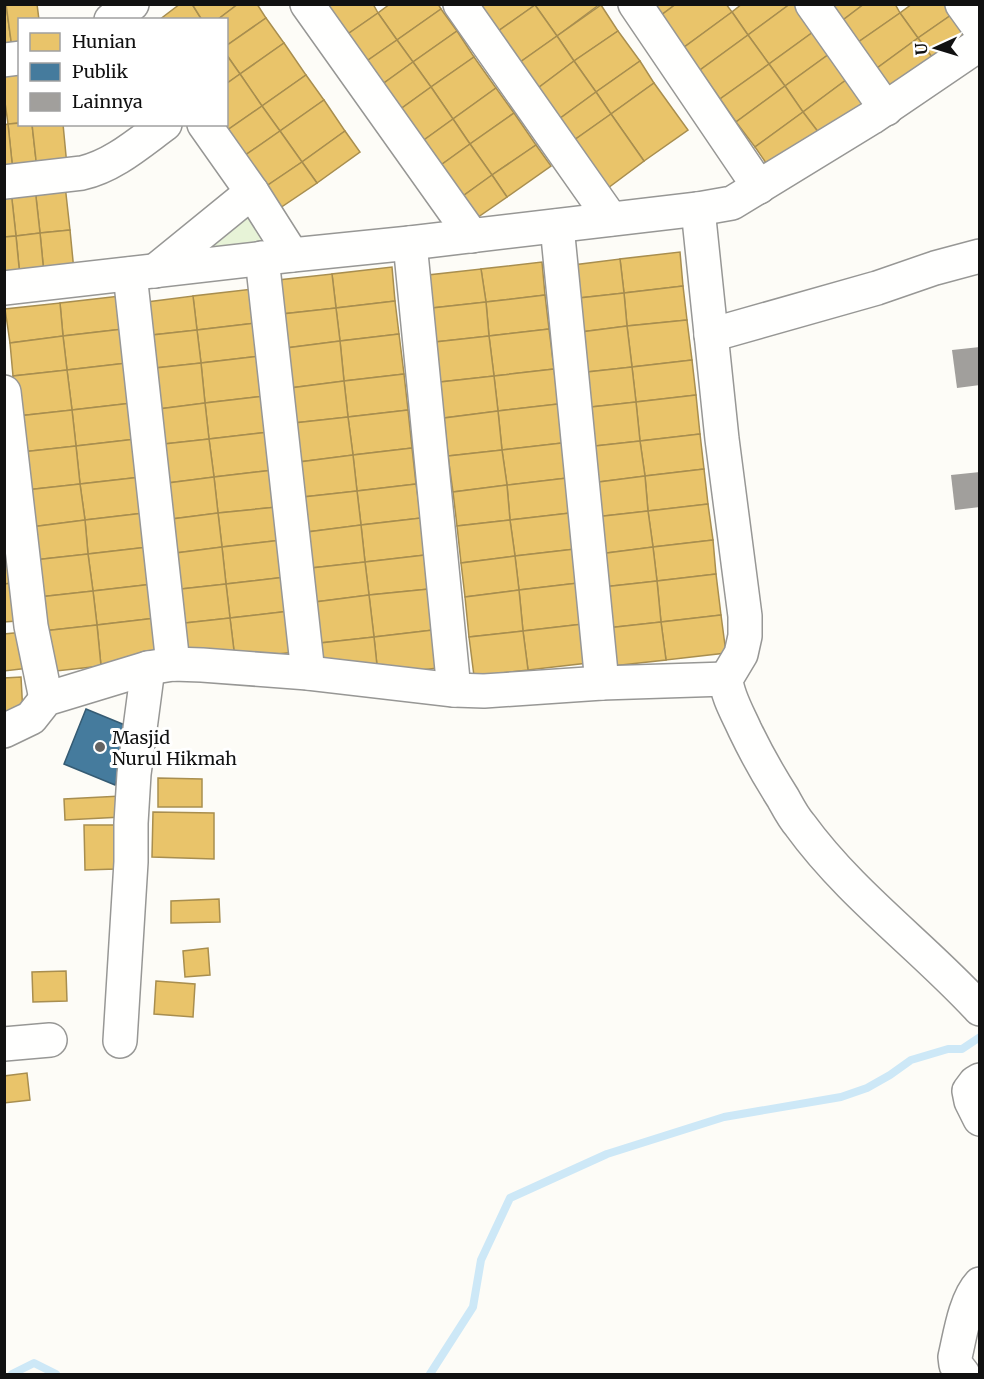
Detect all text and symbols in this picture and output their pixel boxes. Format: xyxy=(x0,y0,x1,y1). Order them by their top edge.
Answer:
legend xyxy=(18,18,228,126)
north arrow xyxy=(906,18,966,78)
text: Hunian xyxy=(72,30,137,53)
text: U xyxy=(911,42,931,56)
text: Publik xyxy=(72,60,129,83)
text: Lainnya xyxy=(72,90,143,113)
place label: Masjid Nurul Hikmah xyxy=(112,726,237,770)
marker: Masjid Nurul Hikmah xyxy=(93,740,107,754)

